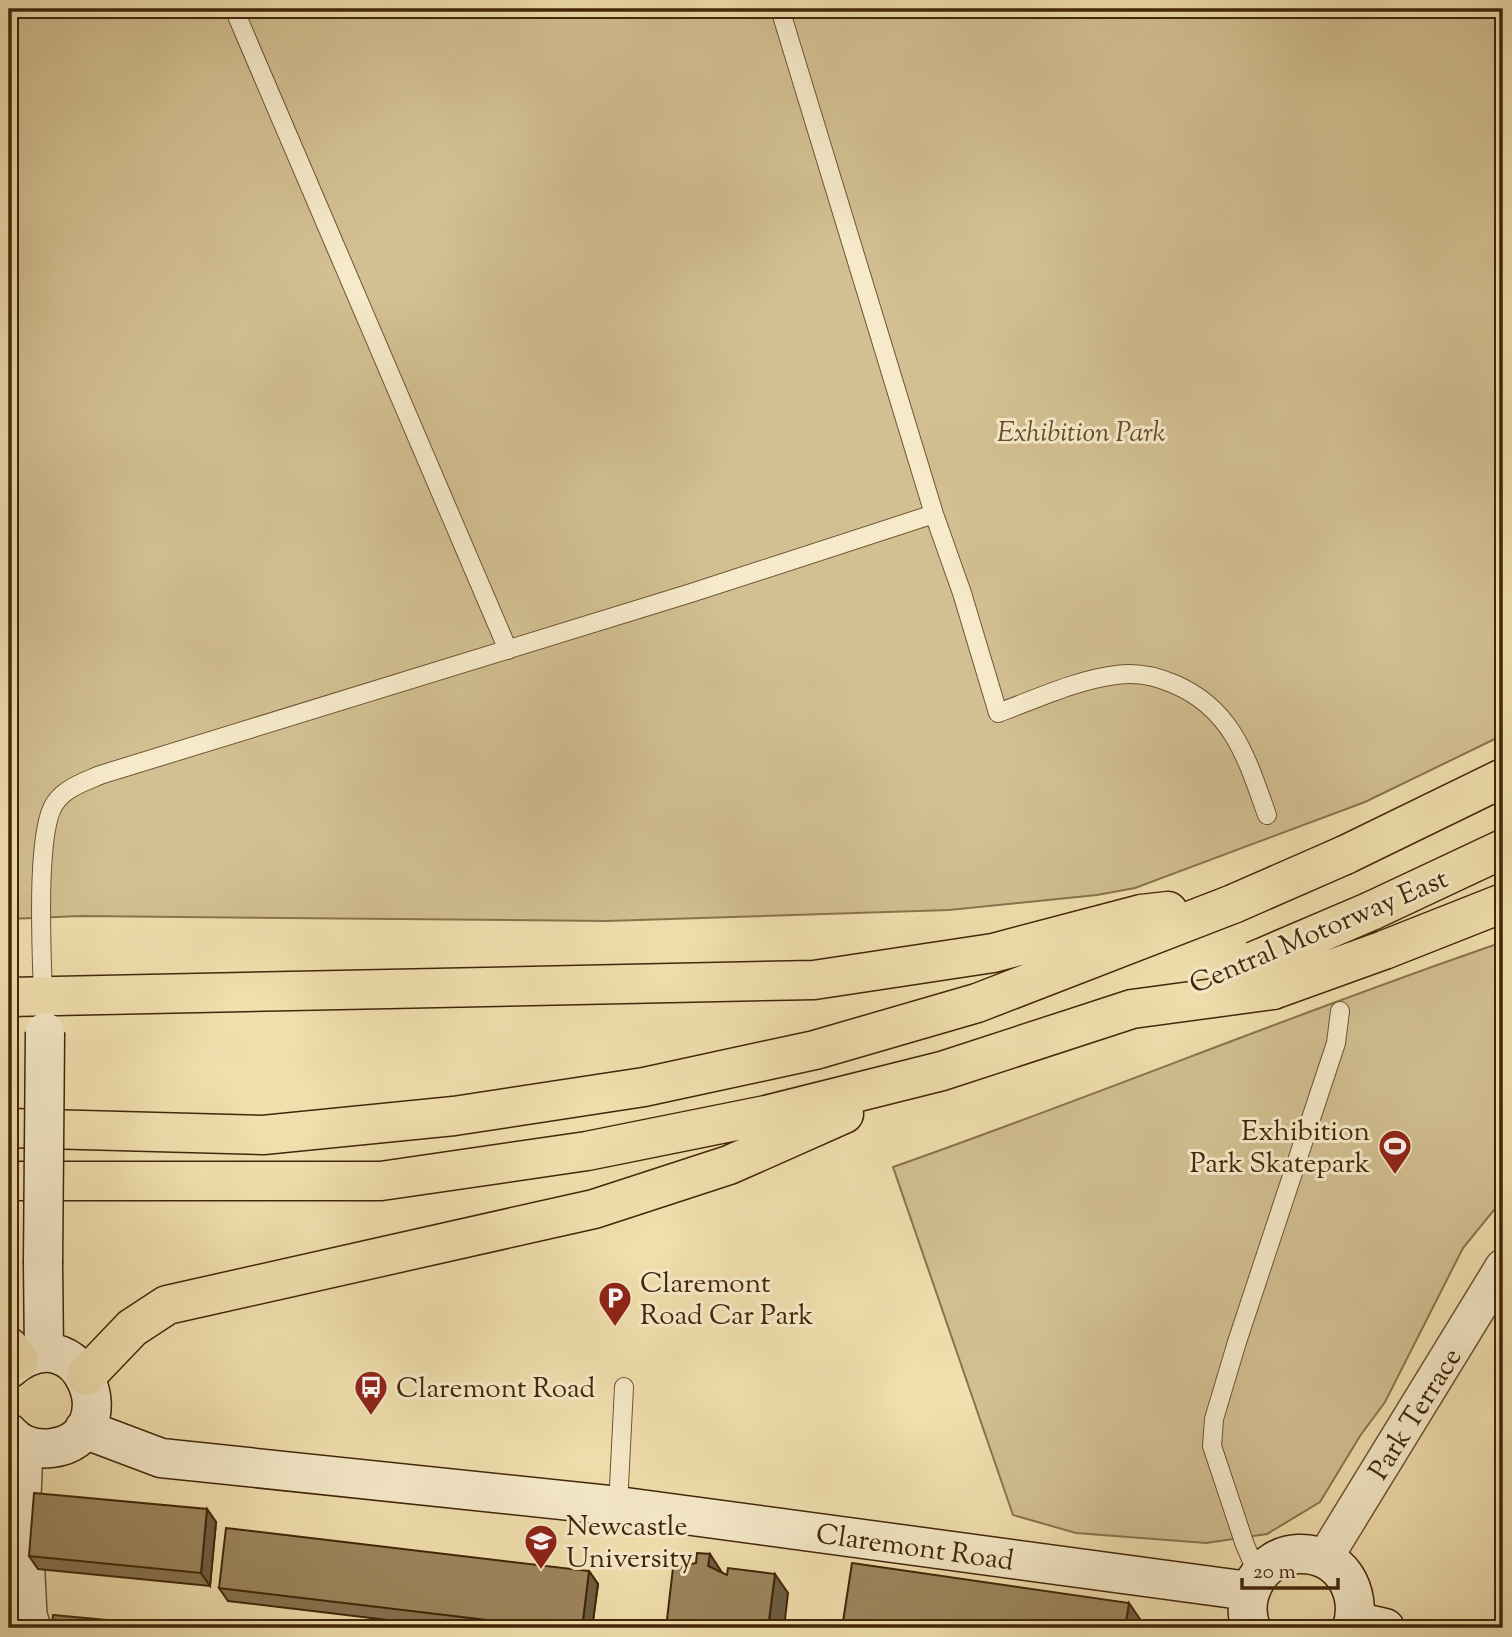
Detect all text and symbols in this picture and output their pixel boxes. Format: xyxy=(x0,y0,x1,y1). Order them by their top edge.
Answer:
park label: Exhibition Park xyxy=(997,414,1166,454)
street label: Central Motorway East xyxy=(1184,860,1455,1005)
place label: Exhibition Park Skatepark xyxy=(1190,1113,1370,1185)
sports icon: Exhibition Park Skatepark xyxy=(1376,1127,1414,1176)
place label: Claremont Road Car Park xyxy=(640,1265,814,1337)
parking icon: Claremont Road Car Park xyxy=(596,1279,634,1328)
street label: Park Terrace xyxy=(1360,1341,1473,1488)
bus stop icon: Claremont Road xyxy=(352,1368,390,1417)
place label: Claremont Road xyxy=(396,1370,596,1410)
place label: Newcastle University xyxy=(566,1508,693,1580)
street label: Claremont Road xyxy=(813,1515,1016,1583)
school or university icon: Newcastle University xyxy=(522,1522,560,1571)
scale bar xyxy=(1242,1546,1339,1590)
text: 20 m xyxy=(1253,1558,1296,1588)

